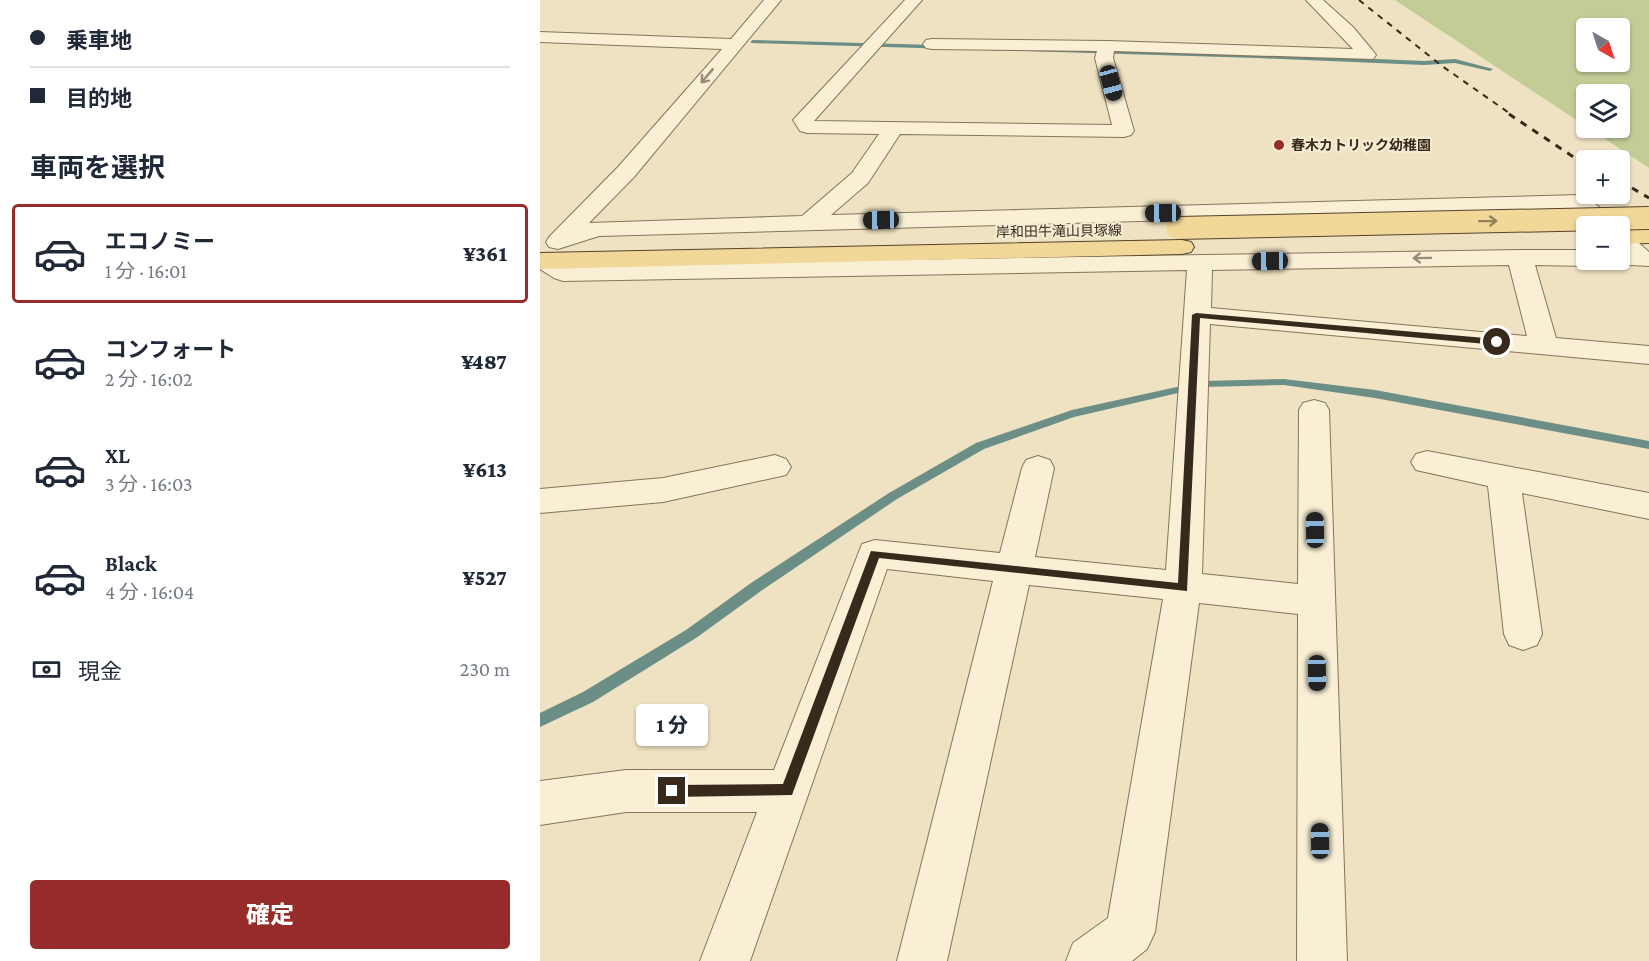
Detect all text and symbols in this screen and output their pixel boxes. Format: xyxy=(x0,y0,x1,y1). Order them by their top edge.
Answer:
north arrow xyxy=(1576,18,1630,72)
map controls xyxy=(1576,18,1630,270)
text: 乗車地 xyxy=(66,28,132,53)
car xyxy=(1098,63,1124,103)
one-way arrow xyxy=(700,68,714,83)
button: layers xyxy=(1576,84,1630,138)
text: 目的地 xyxy=(66,86,132,111)
place label: 春木カトリック幼稚園 xyxy=(1291,137,1431,153)
marker: 春木カトリック幼稚園 xyxy=(1272,138,1286,152)
button: + xyxy=(1576,150,1630,204)
text: 車両を選択 xyxy=(30,153,165,183)
car xyxy=(1145,204,1181,222)
car xyxy=(863,211,899,229)
one-way arrow xyxy=(1477,215,1497,227)
button: − xyxy=(1576,216,1630,270)
street label: 岸和田牛滝山貝塚線 xyxy=(996,222,1122,240)
icon: car xyxy=(33,227,87,281)
text: エコノミー xyxy=(105,229,215,254)
text: ¥361 xyxy=(463,241,507,266)
car xyxy=(1252,252,1288,270)
one-way arrow xyxy=(1412,252,1432,264)
text: 1 分 · 16:01 xyxy=(105,260,187,282)
route start xyxy=(1483,328,1510,355)
icon: car xyxy=(33,335,87,389)
text: コンフォート xyxy=(105,337,236,362)
text: ¥487 xyxy=(461,349,507,374)
text: 2 分 · 16:02 xyxy=(105,368,193,390)
icon: car xyxy=(33,443,87,497)
text: XL xyxy=(105,443,130,468)
text: ¥613 xyxy=(463,457,507,482)
text: 3 分 · 16:03 xyxy=(105,473,193,495)
car xyxy=(1306,512,1324,548)
icon: car xyxy=(33,551,87,605)
text: Black xyxy=(105,551,157,576)
text: ¥527 xyxy=(462,565,507,590)
text: 4 分 · 16:04 xyxy=(105,581,194,603)
icon: cash xyxy=(30,653,63,686)
car xyxy=(1308,655,1326,691)
text: 230 m xyxy=(460,658,510,680)
text: 現金 xyxy=(78,659,122,684)
callout: 1 分 xyxy=(636,704,708,746)
text: 1 分 xyxy=(656,714,688,736)
route end xyxy=(658,777,685,804)
car xyxy=(1311,823,1329,859)
button: 確定 xyxy=(30,880,510,949)

